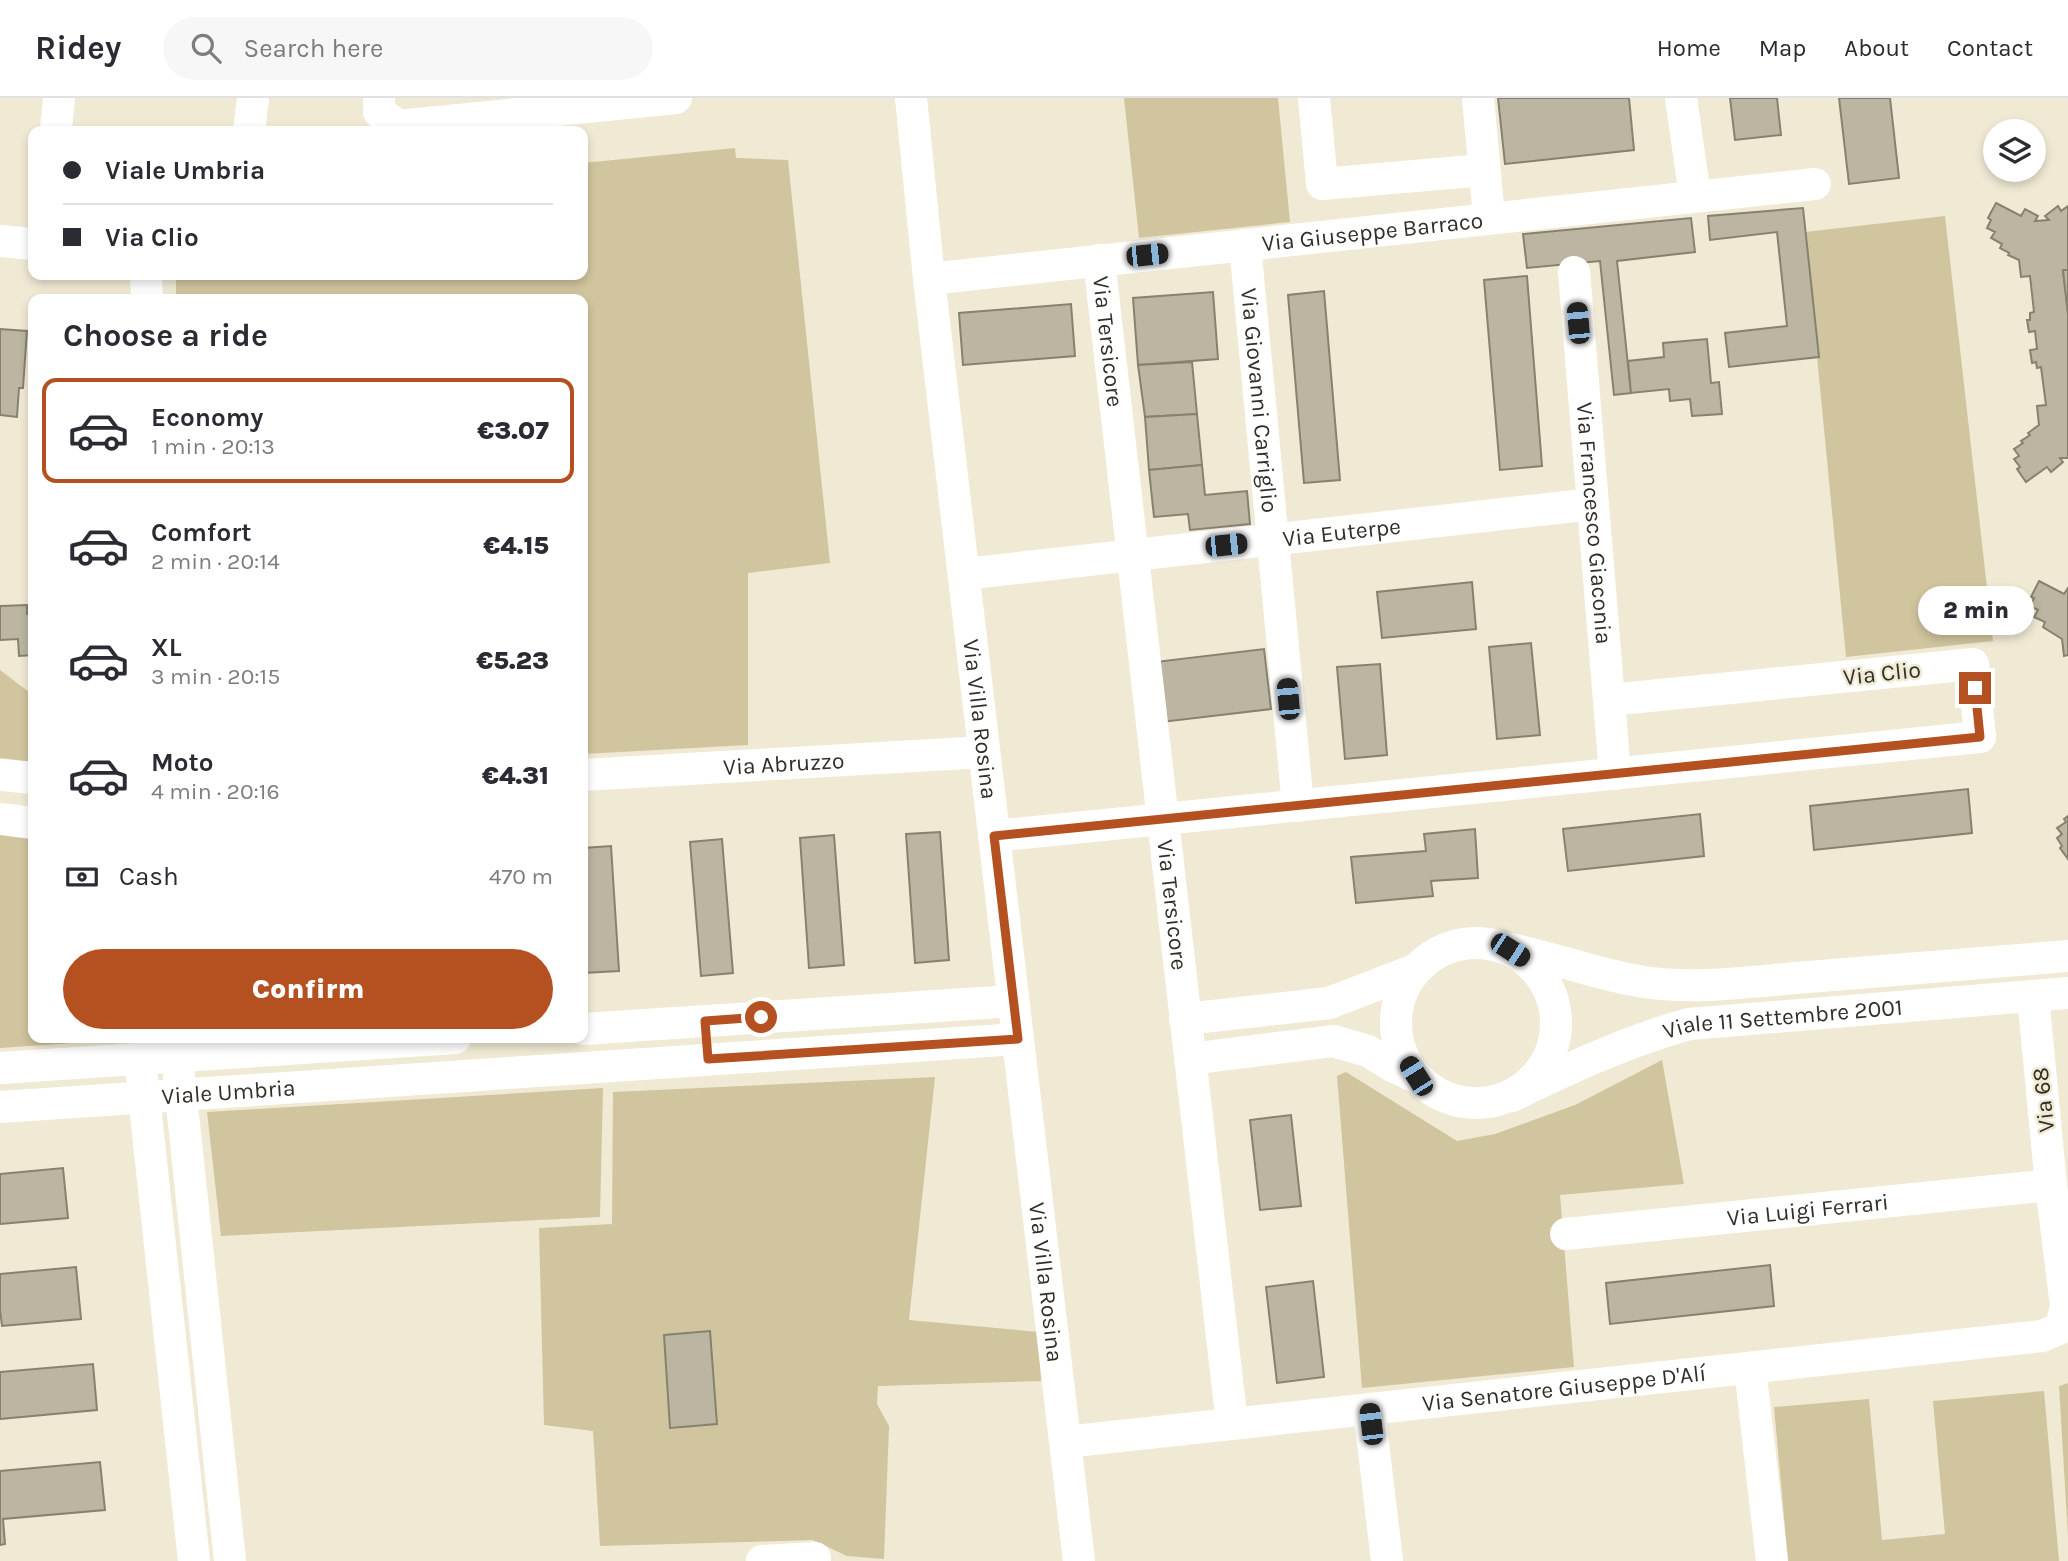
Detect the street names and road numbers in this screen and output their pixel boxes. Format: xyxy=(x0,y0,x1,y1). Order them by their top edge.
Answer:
street label: Via Giuseppe Barraco xyxy=(1261,207,1485,257)
street label: Via Tersicore xyxy=(1087,275,1129,408)
street label: Via Giovanni Carriglio xyxy=(1235,287,1283,514)
street label: Via Francesco Giaconia xyxy=(1571,401,1617,645)
street label: Via Euterpe xyxy=(1281,512,1402,552)
street label: Via Villa Rosina xyxy=(957,638,1003,801)
street label: Via Clio xyxy=(1842,656,1922,691)
street label: Via Abruzzo xyxy=(722,747,845,781)
street label: Via Tersicore xyxy=(1151,838,1193,972)
street label: Viale 11 Settembre 2001 xyxy=(1659,994,1903,1045)
street label: Via 68 xyxy=(2027,1066,2060,1134)
street label: Viale Umbria xyxy=(161,1074,296,1110)
street label: Via Luigi Ferrari xyxy=(1726,1188,1890,1232)
street label: Via Villa Rosina xyxy=(1023,1201,1069,1364)
street label: Via Senatore Giuseppe D'Alí xyxy=(1421,1360,1708,1417)

